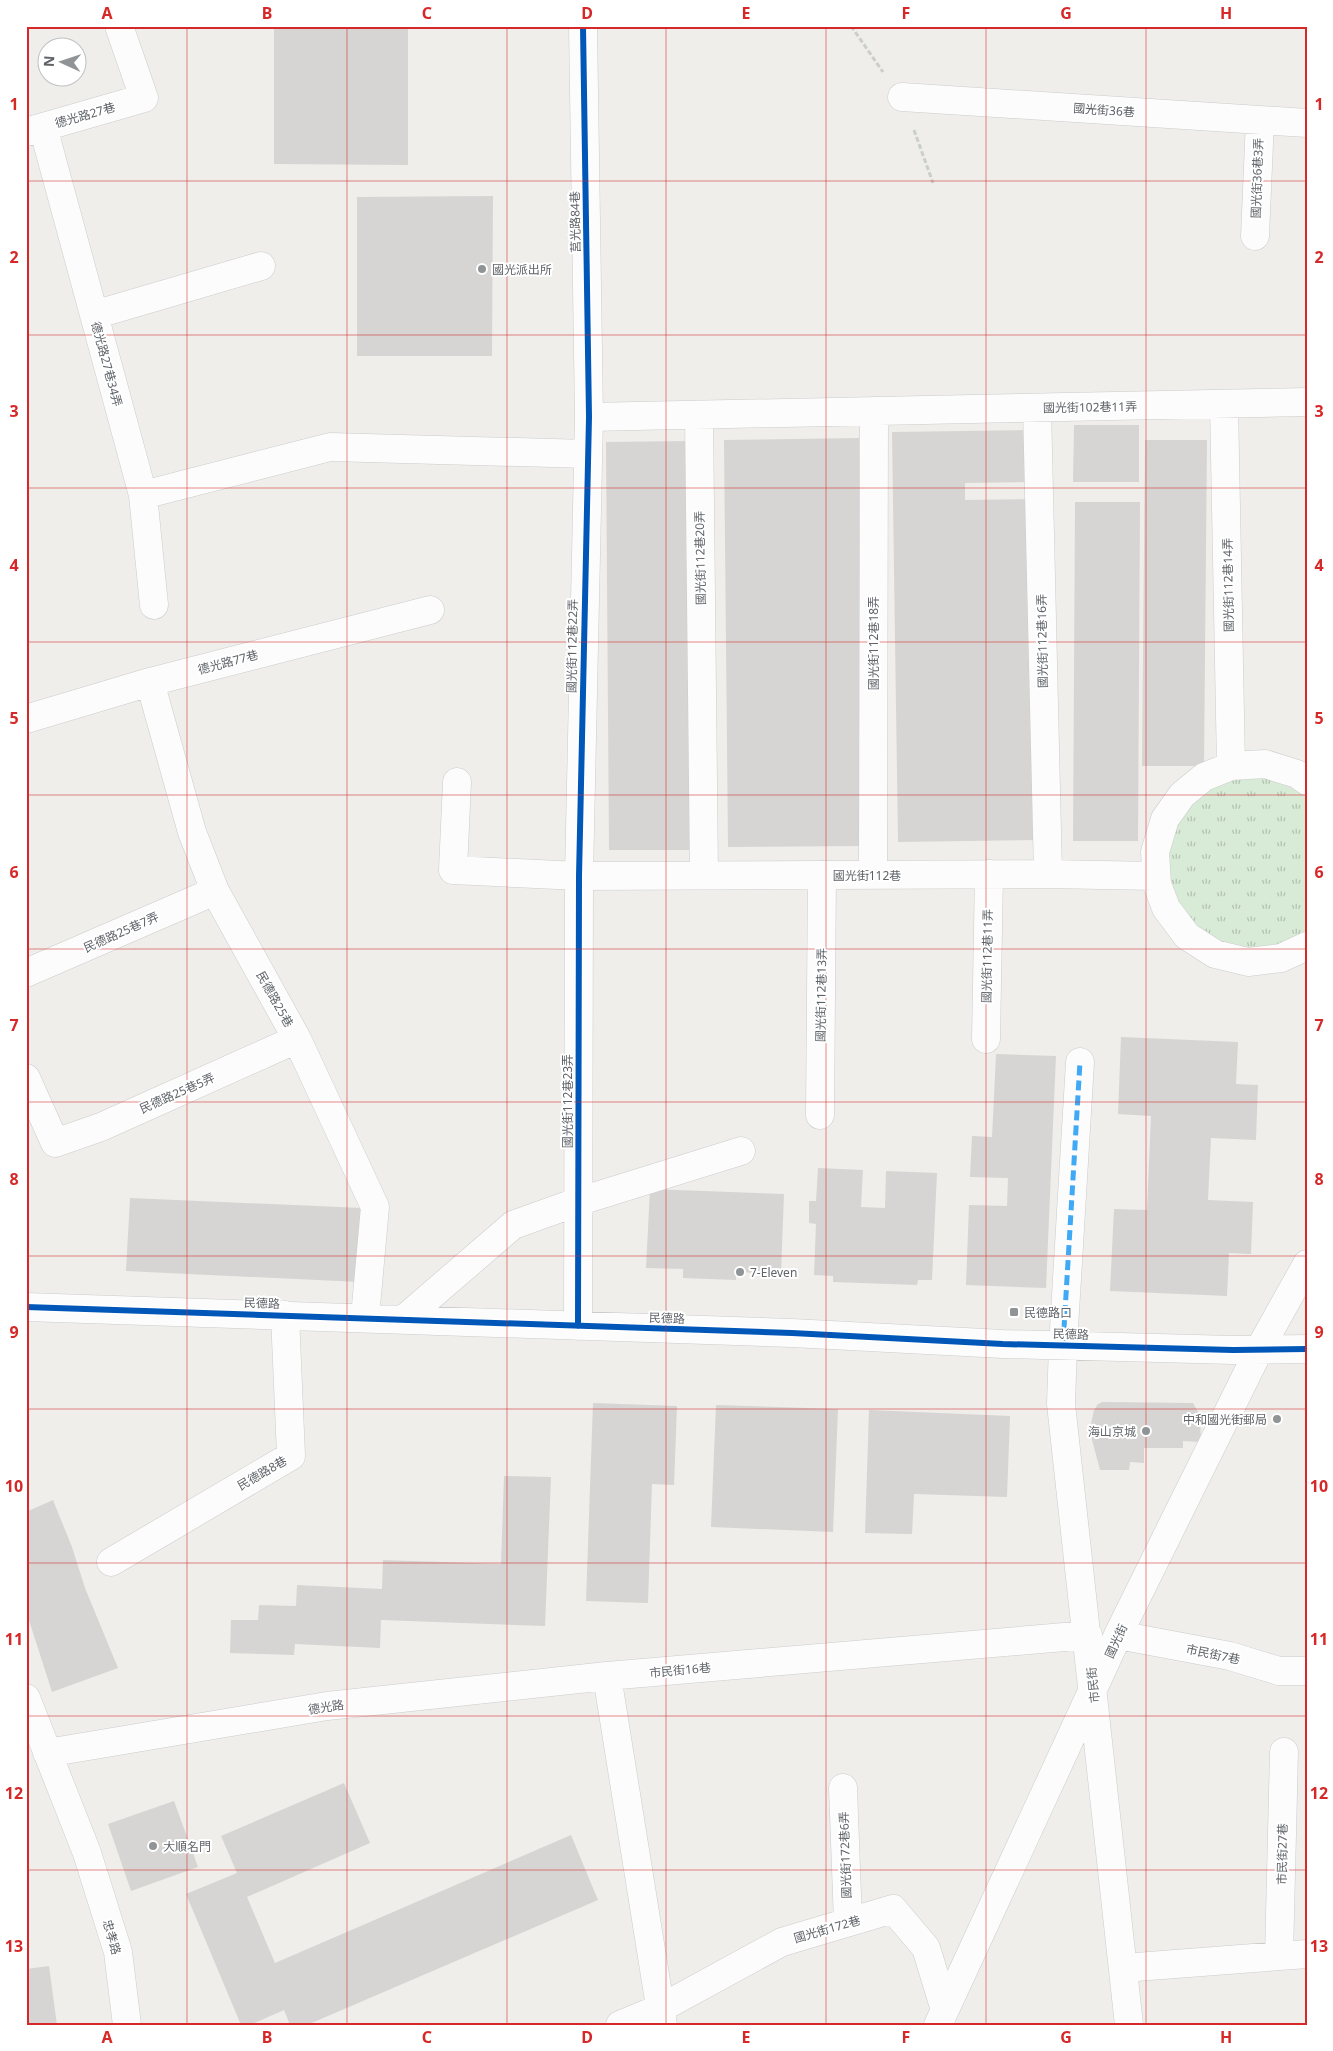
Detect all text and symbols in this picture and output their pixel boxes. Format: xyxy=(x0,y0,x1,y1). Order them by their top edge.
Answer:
text: A xyxy=(101,2,113,24)
text: B xyxy=(262,2,272,24)
text: C xyxy=(422,2,432,24)
text: D xyxy=(581,2,593,24)
text: E xyxy=(742,2,751,24)
text: F xyxy=(902,2,910,24)
text: G xyxy=(1060,2,1072,24)
text: H xyxy=(1220,2,1232,24)
north arrow xyxy=(38,38,88,88)
text: N xyxy=(39,55,58,67)
text: 1 xyxy=(9,93,19,115)
text: 1 xyxy=(1314,93,1324,115)
street label: 德光路27巷 xyxy=(53,98,117,132)
street label: 國光街36巷 xyxy=(1073,99,1135,121)
street label: 國光街36巷3弄 xyxy=(1247,137,1267,219)
street label: 莒光路84巷 xyxy=(566,191,584,253)
text: 2 xyxy=(9,246,19,268)
text: 2 xyxy=(1314,246,1324,268)
place label: 國光派出所 xyxy=(492,261,552,278)
marker: 國光派出所 xyxy=(476,263,488,275)
street label: 德光路27巷34弄 xyxy=(87,320,127,408)
street label: 國光街102巷11弄 xyxy=(1043,398,1137,416)
text: 3 xyxy=(9,400,19,422)
text: 3 xyxy=(1314,400,1324,422)
street label: 國光街112巷20弄 xyxy=(691,511,709,605)
street label: 國光街112巷14弄 xyxy=(1219,538,1237,632)
text: 4 xyxy=(9,554,19,576)
text: 4 xyxy=(1314,554,1324,576)
street label: 國光街112巷16弄 xyxy=(1033,594,1051,688)
street label: 國光街112巷18弄 xyxy=(865,596,882,690)
street label: 國光街112巷22弄 xyxy=(563,599,581,693)
street label: 德光路77巷 xyxy=(196,646,260,678)
text: 5 xyxy=(9,707,19,729)
text: 5 xyxy=(1314,707,1324,729)
text: 6 xyxy=(9,861,19,883)
text: 6 xyxy=(1314,861,1324,883)
street label: 國光街112巷 xyxy=(833,867,901,884)
street label: 民德路25巷7弄 xyxy=(81,908,161,956)
street label: 國光街112巷11弄 xyxy=(978,909,996,1003)
street label: 國光街112巷13弄 xyxy=(812,948,830,1042)
street label: 民德路25巷 xyxy=(253,968,297,1030)
text: 7 xyxy=(9,1014,19,1036)
text: 7 xyxy=(1314,1014,1324,1036)
street label: 國光街112巷23弄 xyxy=(559,1054,576,1148)
street label: 民德路25巷5弄 xyxy=(137,1069,217,1117)
text: 8 xyxy=(9,1168,19,1190)
text: 8 xyxy=(1314,1168,1324,1190)
place label: 7-Eleven xyxy=(750,1264,797,1281)
marker: 7-Eleven xyxy=(734,1266,746,1278)
street label: 民德路 xyxy=(244,1294,280,1312)
place label: 民德路口 xyxy=(1024,1304,1072,1321)
marker: 民德路口 xyxy=(1008,1306,1020,1318)
street label: 民德路 xyxy=(649,1309,685,1327)
text: 9 xyxy=(9,1321,19,1343)
text: 9 xyxy=(1314,1321,1324,1343)
street label: 民德路 xyxy=(1053,1325,1089,1343)
place label: 中和國光街郵局 xyxy=(1183,1411,1267,1428)
marker: 中和國光街郵局 xyxy=(1271,1413,1283,1425)
place label: 海山京城 xyxy=(1088,1423,1136,1440)
marker: 海山京城 xyxy=(1140,1425,1152,1437)
street label: 民德路8巷 xyxy=(234,1452,290,1494)
text: 10 xyxy=(5,1475,23,1497)
text: 10 xyxy=(1310,1475,1328,1497)
street label: 國光街 xyxy=(1101,1621,1131,1661)
text: 11 xyxy=(5,1628,23,1650)
text: 11 xyxy=(1310,1628,1328,1650)
street label: 市民街7巷 xyxy=(1184,1640,1242,1668)
street label: 市民街16巷 xyxy=(649,1659,711,1681)
street label: 市民街 xyxy=(1083,1666,1103,1704)
street label: 德光路 xyxy=(307,1696,345,1718)
text: 12 xyxy=(5,1782,23,1804)
text: 12 xyxy=(1310,1782,1328,1804)
street label: 國光街172巷6弄 xyxy=(835,1811,855,1899)
street label: 市民街27巷 xyxy=(1273,1823,1291,1885)
place label: 大順名門 xyxy=(163,1838,211,1855)
marker: 大順名門 xyxy=(147,1840,159,1852)
street label: 國光街172巷 xyxy=(792,1911,862,1947)
street label: 忠孝路 xyxy=(99,1917,125,1957)
text: 13 xyxy=(5,1935,23,1957)
text: 13 xyxy=(1310,1935,1328,1957)
text: A xyxy=(101,2026,113,2048)
text: B xyxy=(262,2026,272,2048)
text: C xyxy=(422,2026,432,2048)
text: D xyxy=(581,2026,593,2048)
text: E xyxy=(742,2026,751,2048)
text: F xyxy=(902,2026,910,2048)
text: G xyxy=(1060,2026,1072,2048)
text: H xyxy=(1220,2026,1232,2048)

